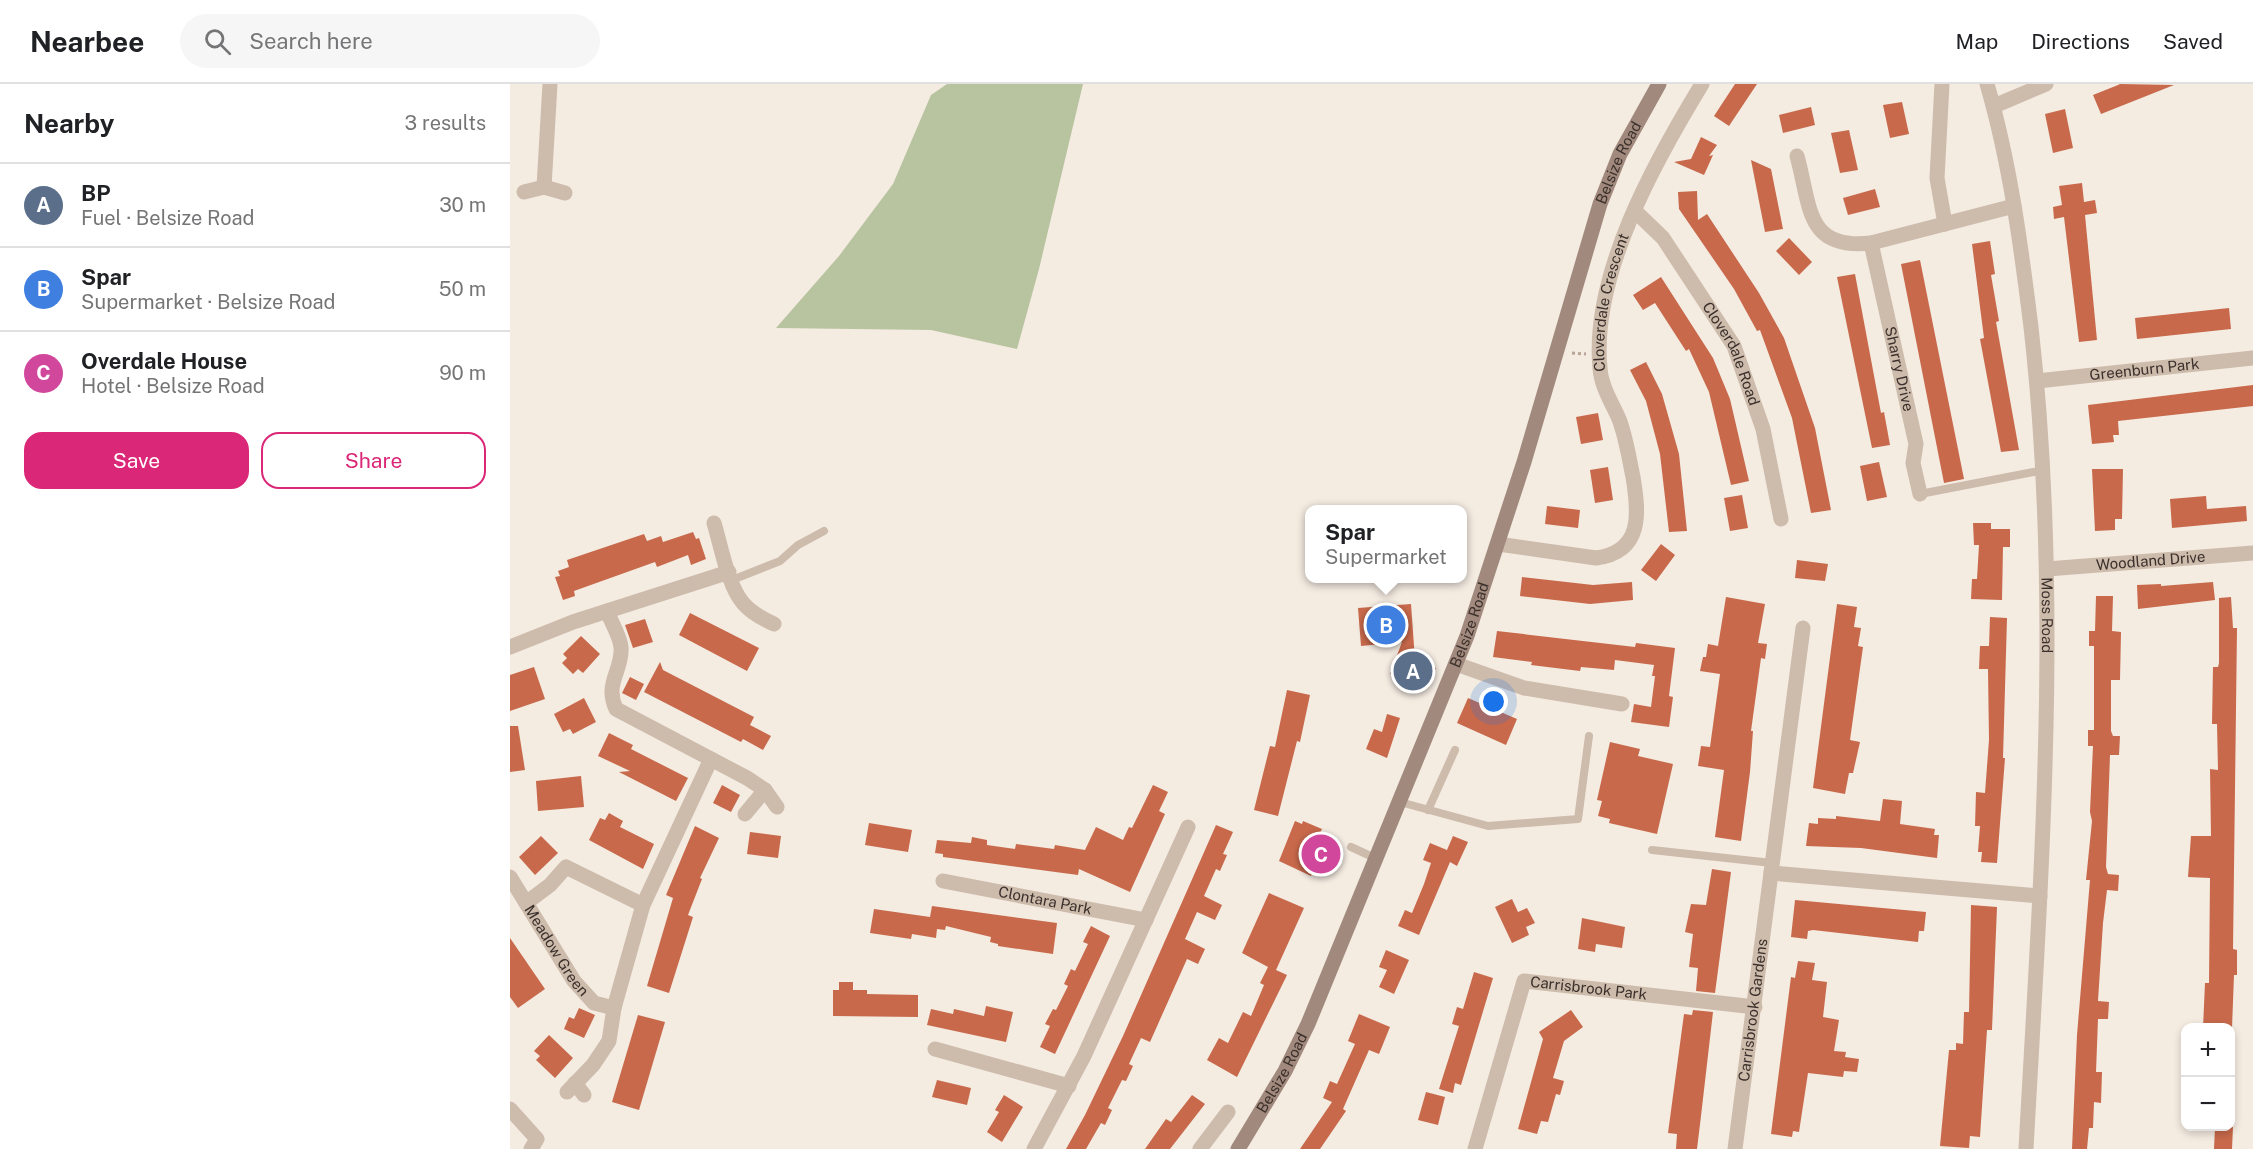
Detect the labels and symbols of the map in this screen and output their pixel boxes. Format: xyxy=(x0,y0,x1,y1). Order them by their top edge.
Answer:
street label: Belsize Road xyxy=(1592,118,1644,206)
street label: Cloverdale Crescent xyxy=(1590,231,1632,372)
street label: Cloverdale Road xyxy=(1699,299,1763,408)
street label: Sharry Drive xyxy=(1882,325,1917,413)
street label: Greenburn Park xyxy=(2089,355,2200,383)
street label: Woodland Drive xyxy=(2095,548,2206,573)
street label: Moss Road xyxy=(2039,577,2056,653)
street label: Belsize Road xyxy=(1446,580,1492,670)
pin: B xyxy=(1366,602,1406,648)
pin: A xyxy=(1394,648,1432,694)
your location xyxy=(1479,687,1508,716)
pin: C xyxy=(1302,832,1340,876)
street label: Clontara Park xyxy=(997,883,1093,917)
street label: Meadow Green xyxy=(521,902,592,999)
street label: Carrisbrook Gardens xyxy=(1735,938,1770,1083)
street label: Carrisbrook Park xyxy=(1529,973,1648,1003)
street label: Belsize Road xyxy=(1253,1030,1310,1116)

